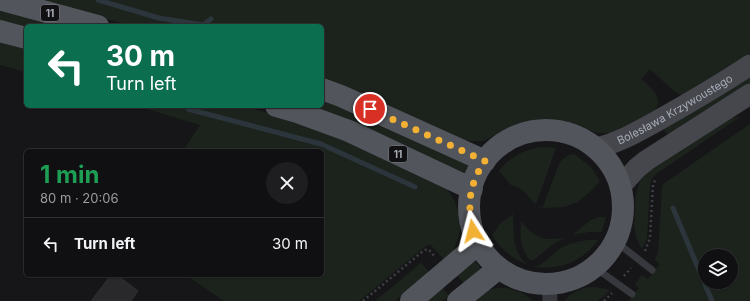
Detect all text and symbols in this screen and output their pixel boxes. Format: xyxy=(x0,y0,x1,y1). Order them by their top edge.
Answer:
road number: 11 xyxy=(41,5,59,21)
text: 30 m xyxy=(106,39,175,73)
icon: left xyxy=(40,40,92,92)
street label: Bolesława Krzywoustego xyxy=(615,71,735,148)
text: Turn left xyxy=(106,73,176,94)
pin xyxy=(353,92,387,126)
icon: arrive xyxy=(359,98,381,120)
road number: 11 xyxy=(389,146,407,162)
text: 1 min xyxy=(40,160,99,189)
button: close xyxy=(266,162,308,204)
text: 80 m · 20:06 xyxy=(40,190,118,206)
position arrow xyxy=(452,210,494,252)
icon: left xyxy=(40,233,62,255)
text: Turn left xyxy=(74,234,135,253)
text: 30 m xyxy=(272,234,308,253)
map controls xyxy=(698,249,738,289)
button: layers xyxy=(698,249,738,289)

